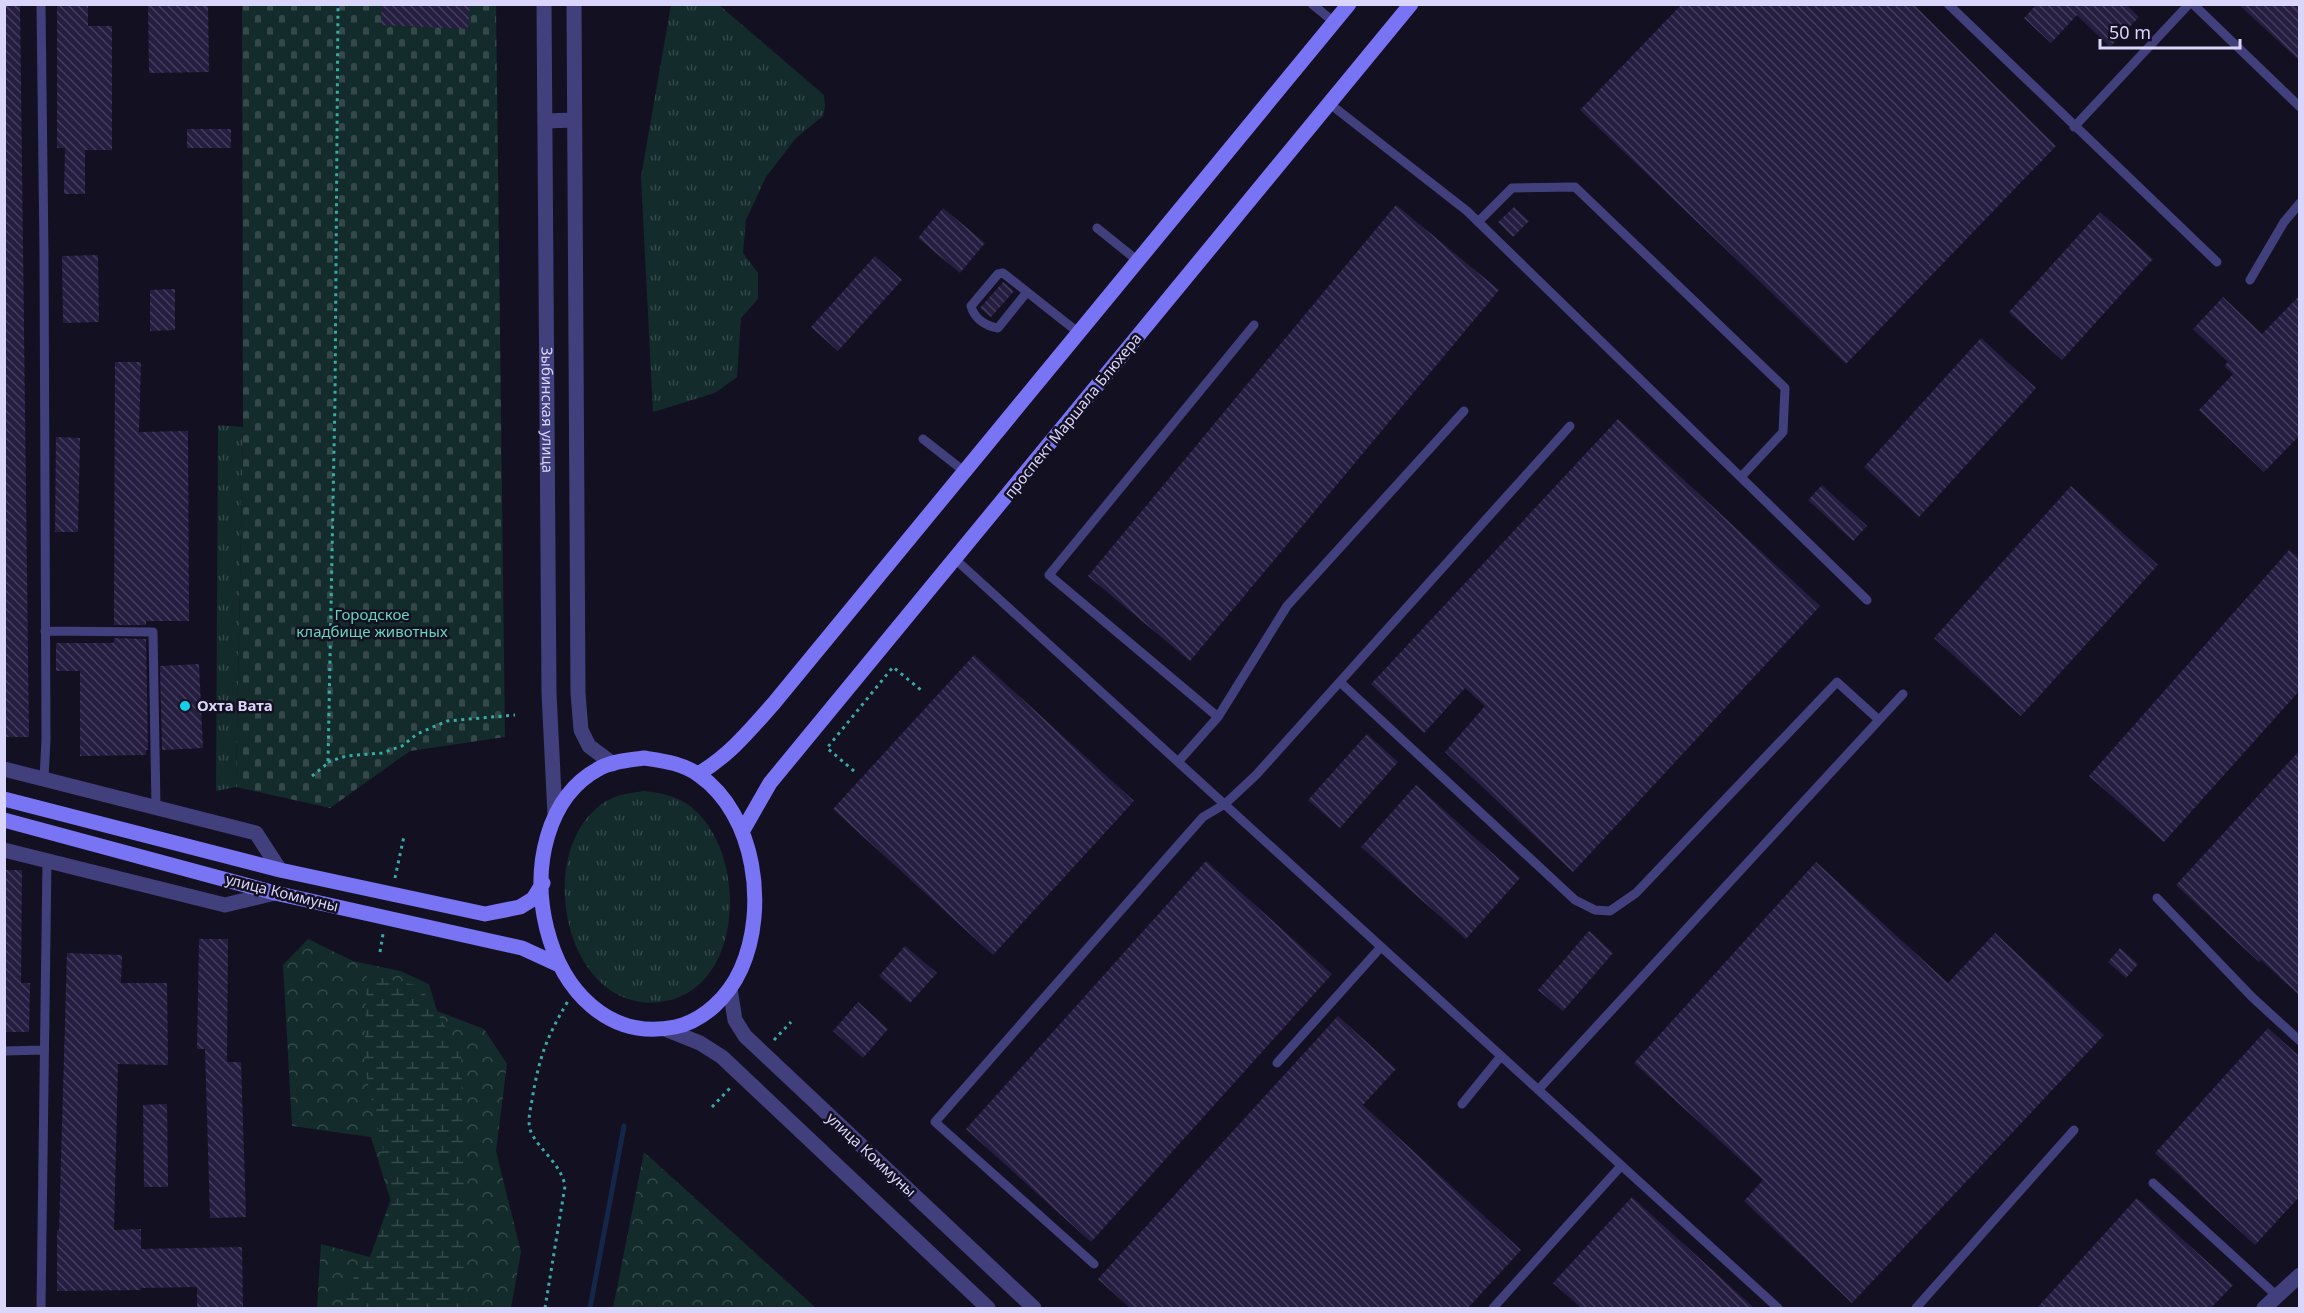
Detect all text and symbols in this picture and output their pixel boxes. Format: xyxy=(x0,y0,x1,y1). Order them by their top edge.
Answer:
scale bar xyxy=(2100,12,2240,50)
text: 50 m xyxy=(2109,20,2151,44)
street label: проспект Маршала Блюхера xyxy=(999,328,1145,502)
street label: Зыбинская улица xyxy=(537,347,558,473)
park label: Городское кладбище животных xyxy=(296,604,448,641)
place label: Охта Вата xyxy=(197,695,273,715)
marker: Охта Вата xyxy=(178,699,192,713)
street label: улица Коммуны xyxy=(224,868,341,916)
street label: улица Коммуны xyxy=(823,1108,921,1201)

